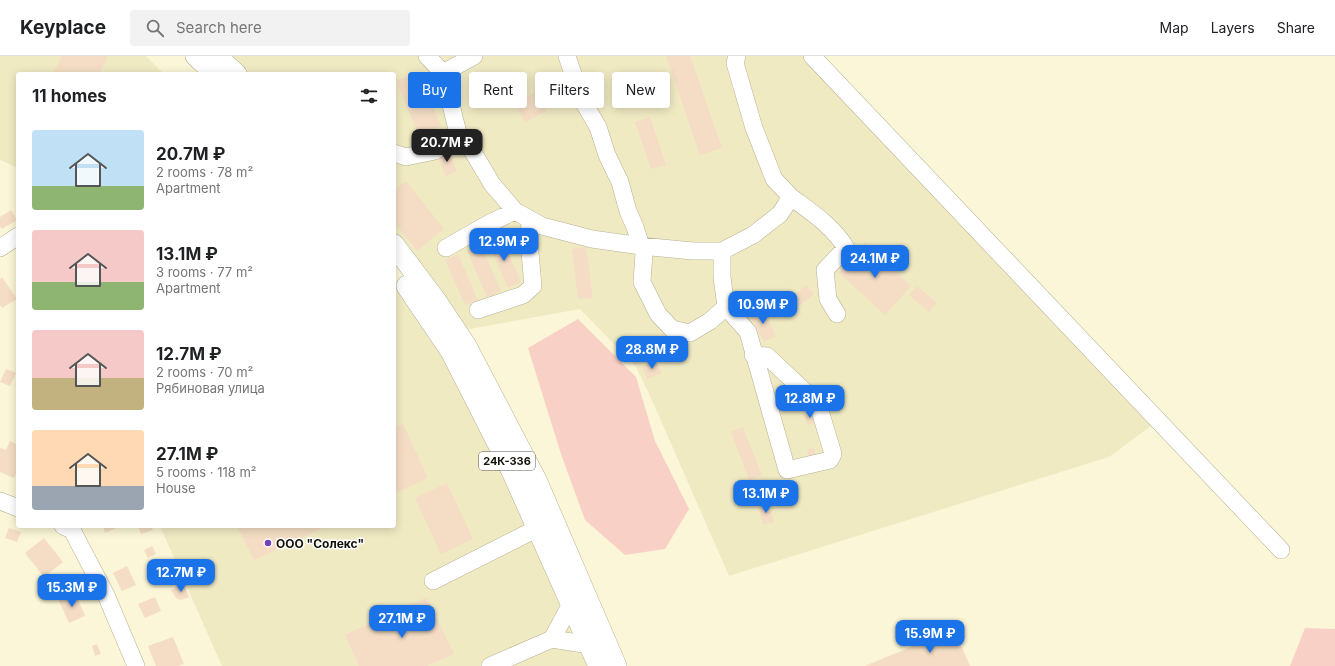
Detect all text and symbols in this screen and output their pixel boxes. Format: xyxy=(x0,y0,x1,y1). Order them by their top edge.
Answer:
search box xyxy=(130,10,410,46)
text: Keyplace xyxy=(20,16,106,39)
icon: search xyxy=(144,17,166,39)
text: Search here xyxy=(176,18,262,37)
text: Map xyxy=(1160,19,1189,36)
text: Layers xyxy=(1211,19,1255,36)
text: Share xyxy=(1277,19,1315,36)
chip: Buy xyxy=(408,72,461,108)
chip: Rent xyxy=(469,72,527,108)
chip: Filters xyxy=(535,72,604,108)
chip: New xyxy=(612,72,670,108)
icon: filters xyxy=(358,85,380,107)
text: 11 homes xyxy=(32,86,107,106)
pin: 20.7M ₽ xyxy=(410,129,484,163)
text: 20.7M ₽ xyxy=(421,134,473,150)
text: 20.7M ₽ xyxy=(156,144,225,164)
icon: home xyxy=(64,146,112,194)
text: 2 rooms · 78 m² xyxy=(156,164,253,180)
text: Apartment xyxy=(156,180,221,196)
pin: 12.9M ₽ xyxy=(467,228,541,262)
text: 12.9M ₽ xyxy=(478,233,530,249)
text: 13.1M ₽ xyxy=(156,244,218,264)
pin: 24.1M ₽ xyxy=(838,245,912,279)
icon: home xyxy=(64,246,112,294)
text: 24.1M ₽ xyxy=(850,250,900,266)
text: 3 rooms · 77 m² xyxy=(156,264,253,280)
text: Apartment xyxy=(156,280,221,296)
pin: 10.9M ₽ xyxy=(726,291,800,325)
text: 10.9M ₽ xyxy=(737,296,789,312)
pin: 28.8M ₽ xyxy=(615,336,689,370)
text: 28.8M ₽ xyxy=(625,341,679,357)
text: 12.7M ₽ xyxy=(156,344,222,364)
icon: home xyxy=(64,346,112,394)
text: 2 rooms · 70 m² xyxy=(156,364,253,380)
text: Рябиновая улица xyxy=(156,380,265,396)
pin: 12.8M ₽ xyxy=(773,385,847,419)
text: 12.8M ₽ xyxy=(784,390,836,406)
text: 27.1M ₽ xyxy=(156,444,218,464)
icon: home xyxy=(64,446,112,494)
road number: 24К-336 xyxy=(479,452,535,470)
text: 5 rooms · 118 m² xyxy=(156,464,257,480)
text: House xyxy=(156,480,196,496)
pin: 13.1M ₽ xyxy=(729,480,803,514)
text: 13.1M ₽ xyxy=(742,485,790,501)
place label: ООО "Солекс" xyxy=(276,536,364,551)
marker: ООО "Солекс" xyxy=(263,538,273,548)
pin: 12.7M ₽ xyxy=(144,559,218,593)
text: 12.7M ₽ xyxy=(156,564,206,580)
pin: 15.3M ₽ xyxy=(35,574,109,608)
text: 15.3M ₽ xyxy=(47,579,97,595)
pin: 27.1M ₽ xyxy=(365,605,439,639)
text: 27.1M ₽ xyxy=(378,610,426,626)
pin: 15.9M ₽ xyxy=(893,620,967,654)
text: 15.9M ₽ xyxy=(904,625,956,641)

